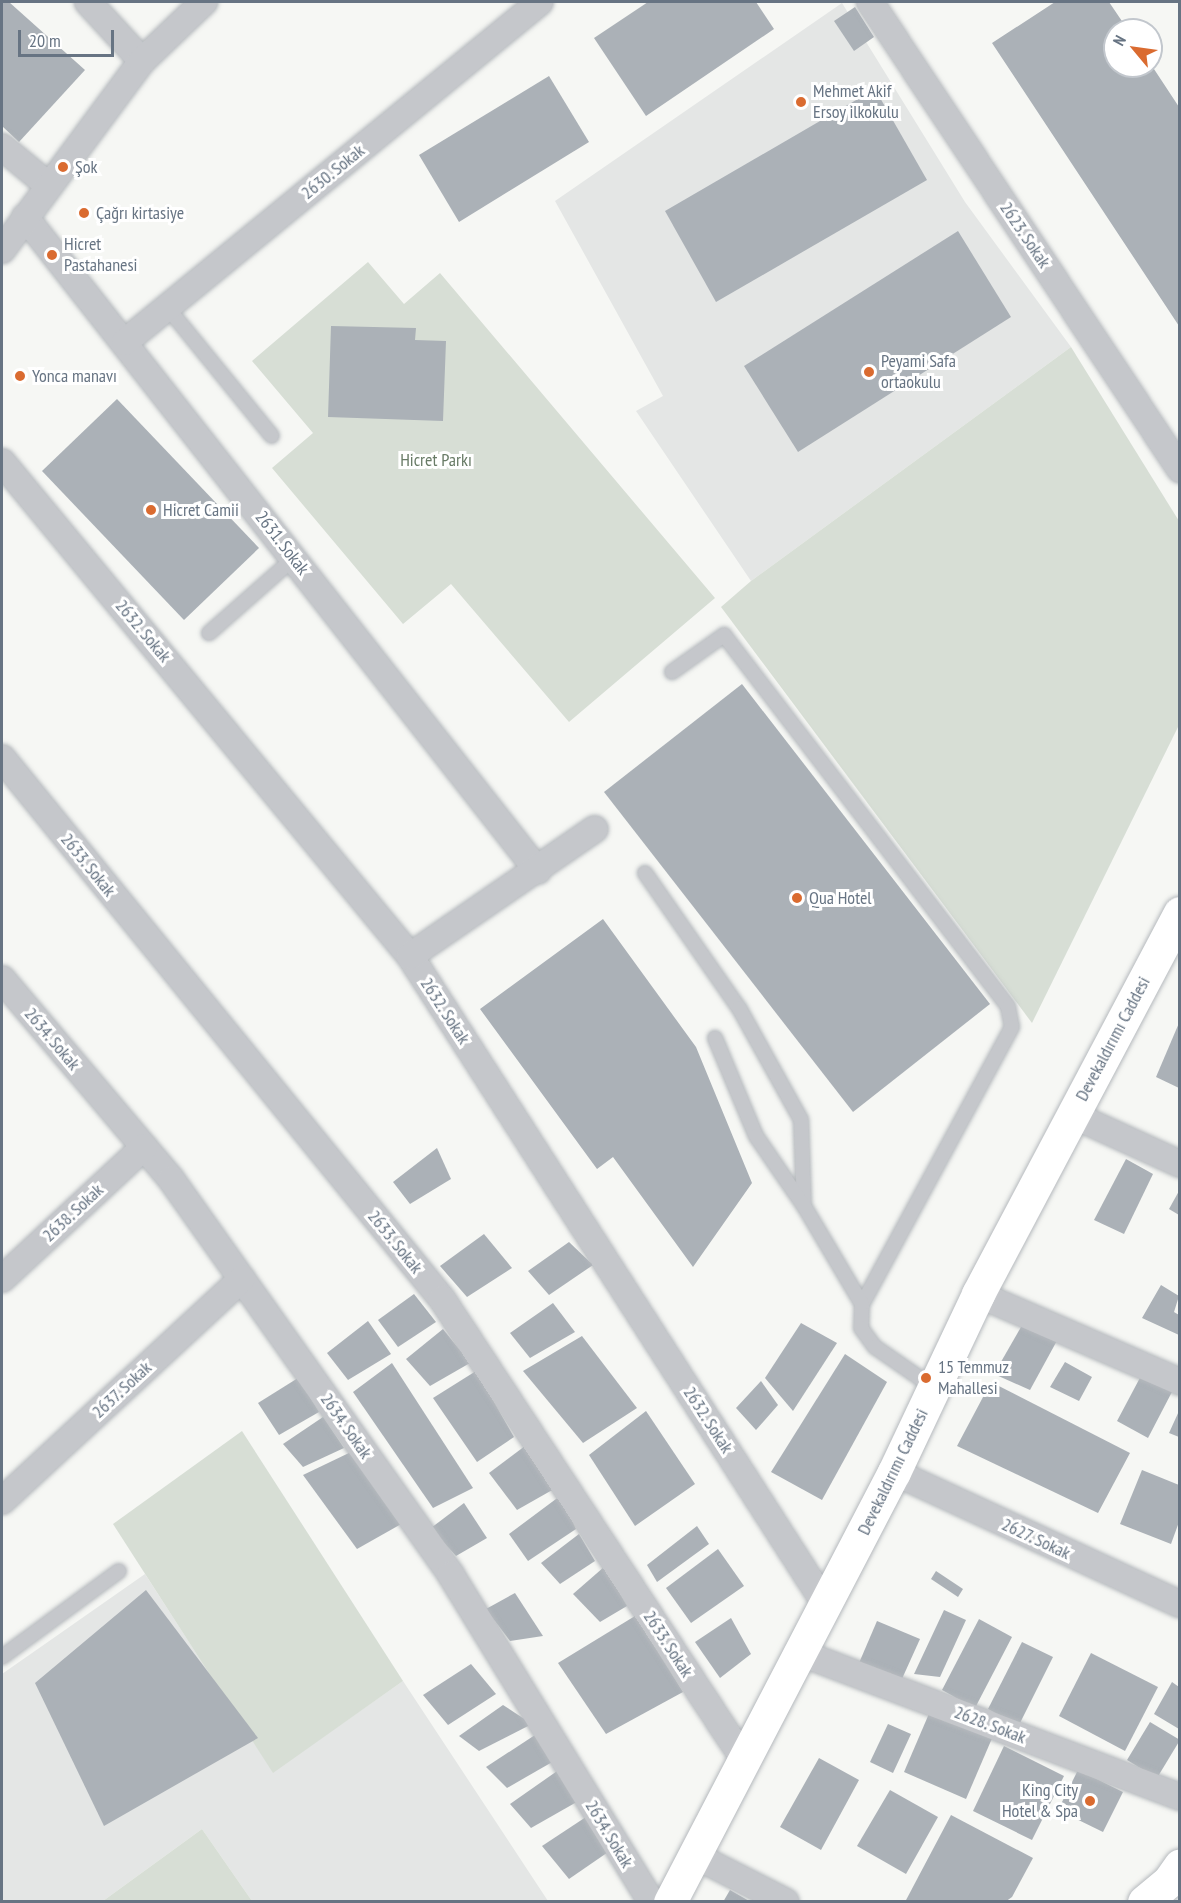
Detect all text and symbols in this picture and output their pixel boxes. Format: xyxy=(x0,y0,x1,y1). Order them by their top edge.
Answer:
scale bar xyxy=(21,18,117,56)
north arrow xyxy=(1103,18,1163,78)
text: 20 m xyxy=(29,29,61,52)
text: N xyxy=(1108,32,1130,49)
place label: Mehmet Akif Ersoy ilkokulu xyxy=(813,81,899,124)
marker: Mehmet Akif Ersoy ilkokulu xyxy=(794,95,808,109)
street label: 2630. Sokak xyxy=(297,140,369,204)
place label: Şok xyxy=(75,156,97,178)
marker: Şok xyxy=(56,160,70,174)
street label: 2623. Sokak xyxy=(995,197,1055,273)
place label: Çağrı kirtasiye xyxy=(96,202,184,224)
marker: Çağrı kirtasiye xyxy=(77,206,91,220)
place label: Hicret Pastahanesi xyxy=(64,234,138,276)
marker: Hicret Pastahanesi xyxy=(45,248,59,262)
place label: Peyami Safa ortaokulu xyxy=(881,351,956,394)
place label: Yonca manavı xyxy=(32,365,117,387)
marker: Peyami Safa ortaokulu xyxy=(862,365,876,379)
marker: Yonca manavı xyxy=(13,369,27,383)
park label: Hicret Parkı xyxy=(400,449,472,471)
place label: Hicret Camii xyxy=(163,499,239,521)
marker: Hicret Camii xyxy=(144,503,158,517)
street label: 2631. Sokak xyxy=(250,506,314,580)
street label: 2632. Sokak xyxy=(110,595,176,667)
street label: 2633. Sokak xyxy=(56,829,120,901)
place label: Qua Hotel xyxy=(809,887,872,909)
marker: Qua Hotel xyxy=(790,891,804,905)
street label: 2632. Sokak xyxy=(415,973,475,1049)
street label: Devekaldırımı Caddesi xyxy=(1071,973,1155,1105)
street label: 2634. Sokak xyxy=(19,1003,85,1075)
street label: 2638. Sokak xyxy=(38,1179,108,1247)
street label: 2633. Sokak xyxy=(363,1206,427,1278)
street label: 2637. Sokak xyxy=(87,1357,157,1423)
place label: 15 Temmuz Mahallesi xyxy=(938,1357,1009,1400)
marker: 15 Temmuz Mahallesi xyxy=(919,1371,933,1385)
street label: 2632. Sokak xyxy=(678,1382,738,1458)
street label: 2634. Sokak xyxy=(315,1389,377,1463)
street label: Devekaldırımı Caddesi xyxy=(853,1405,933,1539)
street label: 2627. Sokak xyxy=(998,1513,1074,1565)
street label: 2633. Sokak xyxy=(638,1606,698,1682)
street label: 2628. Sokak xyxy=(951,1701,1029,1749)
place label: King City Hotel & Spa xyxy=(1002,1780,1078,1822)
marker: King City Hotel & Spa xyxy=(1083,1794,1097,1808)
street label: 2634. Sokak xyxy=(580,1796,638,1872)

